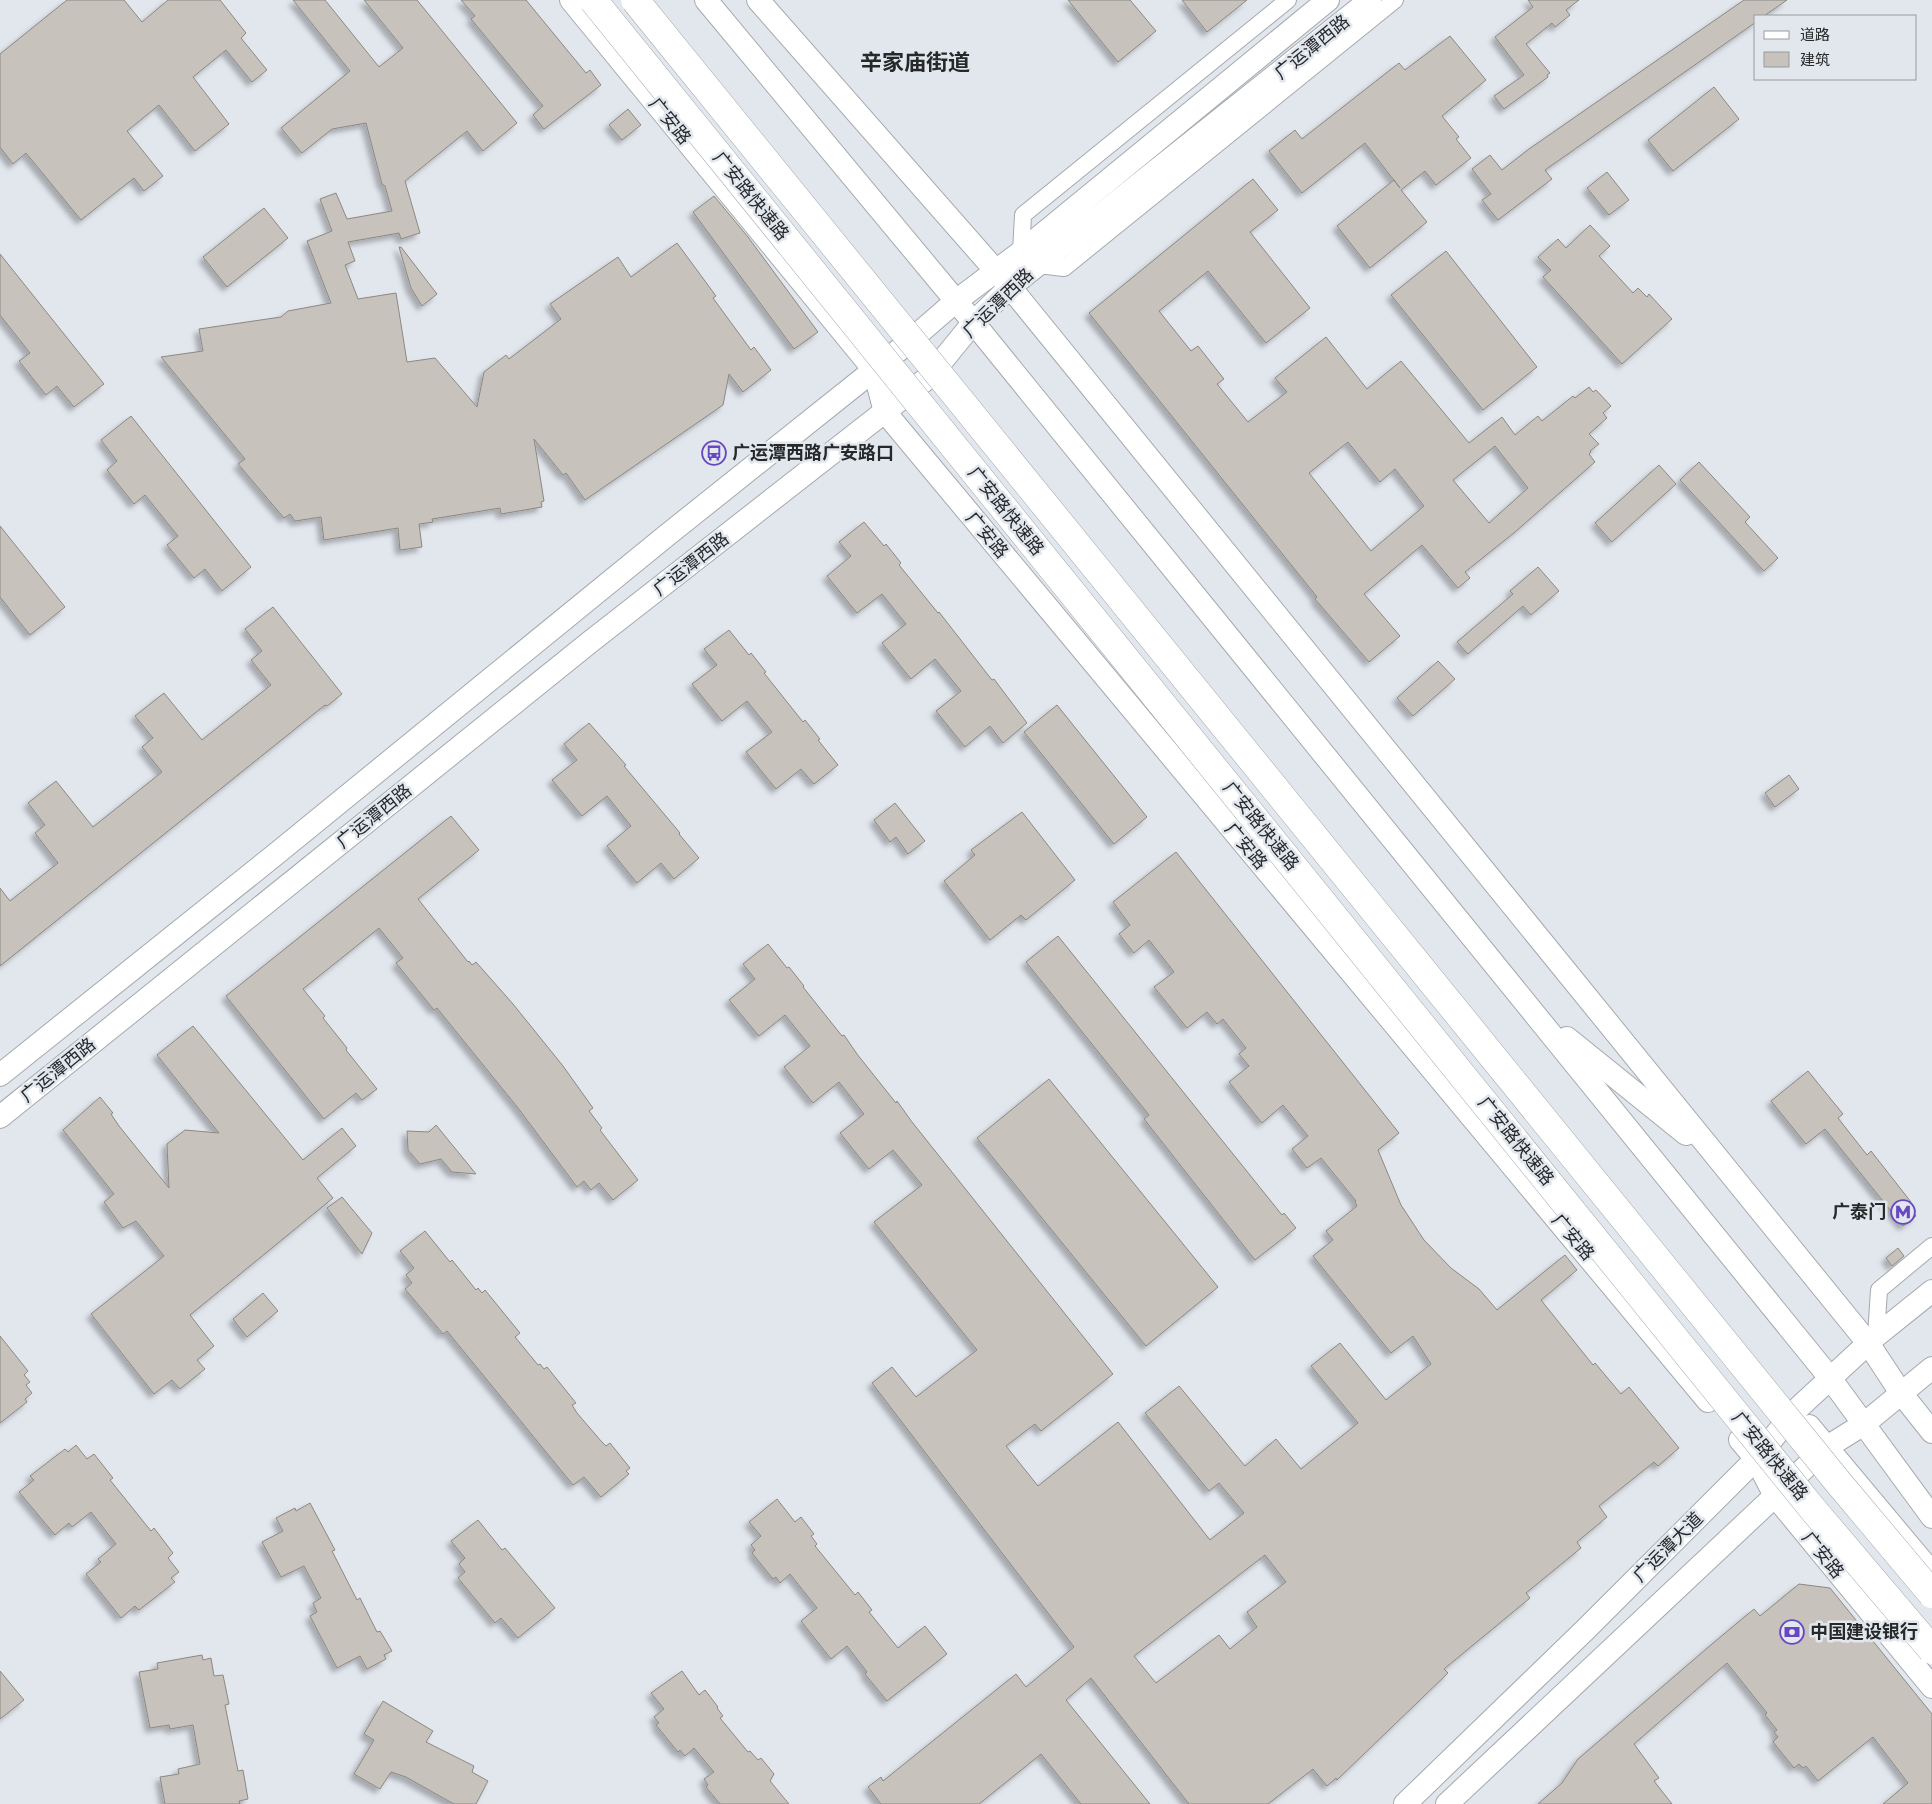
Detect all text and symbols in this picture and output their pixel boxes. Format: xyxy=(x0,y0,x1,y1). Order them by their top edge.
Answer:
street label: 广运潭西路 xyxy=(1269,9,1355,85)
legend xyxy=(1754,15,1917,80)
text: 道路 xyxy=(1800,24,1830,45)
district label: 辛家庙街道 xyxy=(860,47,970,77)
text: 建筑 xyxy=(1800,49,1830,70)
street label: 广安路 xyxy=(644,92,697,150)
street label: 广安路快速路 xyxy=(708,146,795,246)
street label: 广运潭西路 xyxy=(957,262,1039,343)
bus stop icon: 广运潭西路广安路口 xyxy=(701,440,727,466)
place label: 广运潭西路广安路口 xyxy=(732,440,894,465)
street label: 广安路快速路 xyxy=(964,462,1048,560)
street label: 广安路 xyxy=(961,507,1013,563)
street label: 广运潭西路 xyxy=(648,526,734,601)
street label: 广安路快速路 xyxy=(1219,777,1303,875)
street label: 广运潭西路 xyxy=(331,778,417,854)
street label: 广安路 xyxy=(1220,818,1272,874)
street label: 广运潭西路 xyxy=(15,1032,101,1108)
street label: 广安路快速路 xyxy=(1473,1091,1560,1191)
place label: 广泰门 xyxy=(1832,1199,1886,1224)
metro station icon: 广泰门 xyxy=(1890,1199,1916,1225)
street label: 广安路 xyxy=(1546,1208,1600,1265)
street label: 广安路快速路 xyxy=(1727,1406,1814,1506)
street label: 广运潭大道 xyxy=(1627,1506,1708,1587)
street label: 广安路 xyxy=(1797,1526,1850,1584)
bank icon: 中国建设银行 xyxy=(1779,1619,1805,1645)
place label: 中国建设银行 xyxy=(1810,1619,1918,1644)

